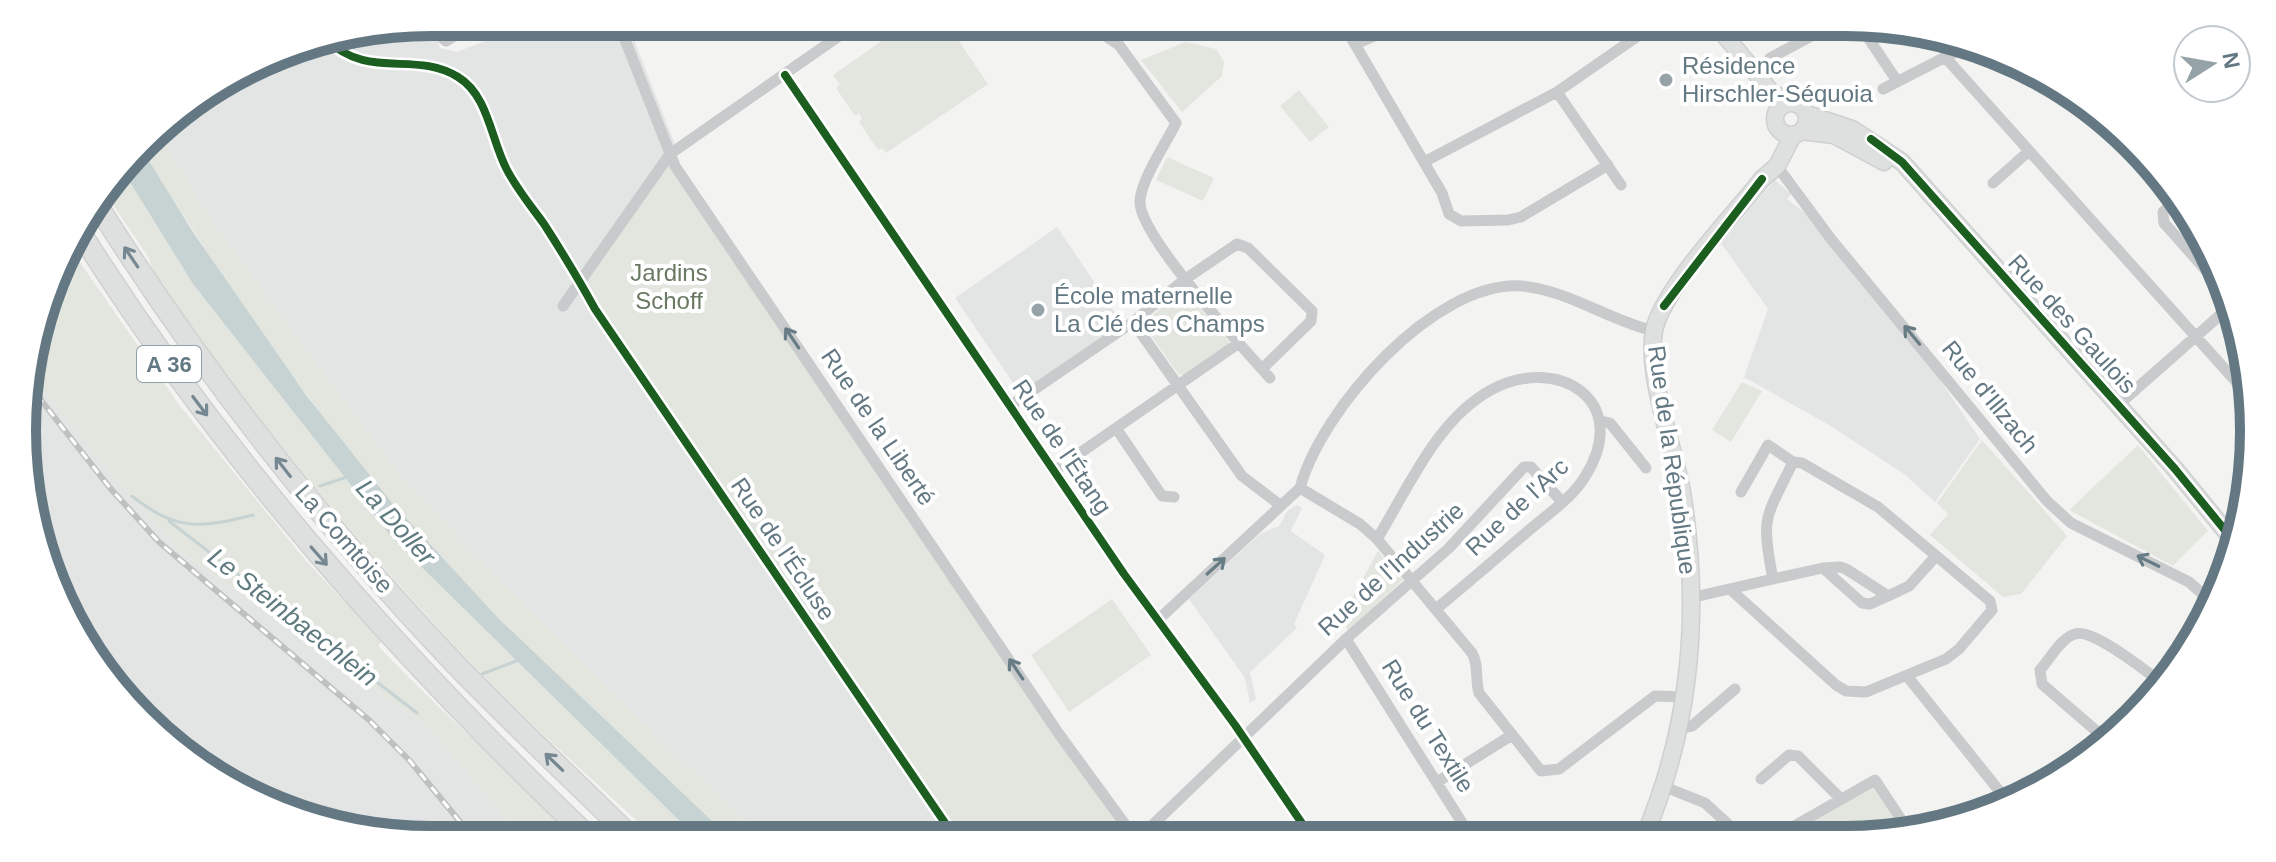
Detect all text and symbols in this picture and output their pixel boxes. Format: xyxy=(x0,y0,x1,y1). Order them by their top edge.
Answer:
north arrow xyxy=(2172,24,2252,104)
text: N xyxy=(2217,50,2245,70)
place label: Résidence Hirschler-Séquoia xyxy=(1682,52,1873,107)
marker: Résidence Hirschler-Séquoia xyxy=(1657,71,1675,89)
one-way arrow xyxy=(123,246,139,269)
street label: Rue des Gaulois xyxy=(2003,249,2142,399)
park label: Jardins Schoff xyxy=(630,259,708,314)
place label: École maternelle La Clé des Champs xyxy=(1054,282,1265,337)
marker: École maternelle La Clé des Champs xyxy=(1029,301,1047,319)
one-way arrow xyxy=(1903,326,1921,346)
one-way arrow xyxy=(784,327,800,350)
street label: Rue d'Illzach xyxy=(1937,335,2044,458)
street label: Rue de la Liberté xyxy=(816,343,941,510)
street label: Rue de la République xyxy=(1643,344,1702,576)
road number: A 36 xyxy=(137,346,201,382)
street label: Rue de l'Étang xyxy=(1007,374,1117,519)
one-way arrow xyxy=(191,395,208,417)
street label: Rue de l'Arc xyxy=(1460,452,1573,561)
one-way arrow xyxy=(275,457,292,478)
street label: Rue de l'Écluse xyxy=(726,472,841,625)
water label: La Doller xyxy=(350,473,443,572)
street label: La Comtoise xyxy=(290,479,399,598)
street label: Rue de l'Industrie xyxy=(1313,496,1469,641)
water label: Le Steinbaechlein xyxy=(202,542,384,692)
one-way arrow xyxy=(310,545,328,565)
one-way arrow xyxy=(2136,553,2160,568)
one-way arrow xyxy=(1206,558,1226,576)
street label: Rue du Textile xyxy=(1377,654,1480,797)
one-way arrow xyxy=(1008,659,1024,681)
one-way arrow xyxy=(544,752,564,771)

